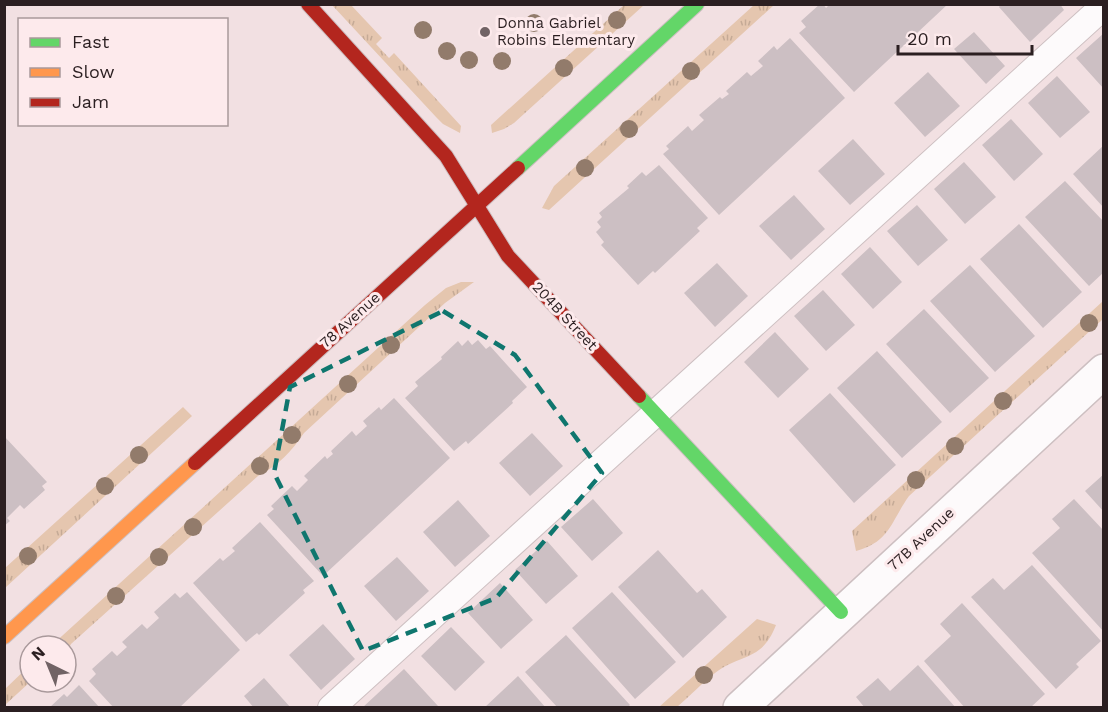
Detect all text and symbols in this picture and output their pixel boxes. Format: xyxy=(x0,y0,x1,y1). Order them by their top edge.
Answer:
place label: Donna Gabriel Robins Elementary xyxy=(497,14,635,49)
legend xyxy=(18,18,228,126)
scale bar xyxy=(898,18,1032,56)
marker: Donna Gabriel Robins Elementary xyxy=(478,25,492,39)
text: 20 m xyxy=(907,28,952,49)
text: Fast xyxy=(72,31,110,52)
text: Slow xyxy=(72,61,115,82)
text: Jam xyxy=(72,91,109,112)
street label: 204B Street xyxy=(529,278,602,355)
street label: 78 Avenue xyxy=(316,288,384,352)
street label: 77B Avenue xyxy=(884,504,958,574)
north arrow xyxy=(18,634,78,694)
text: N xyxy=(27,642,49,664)

